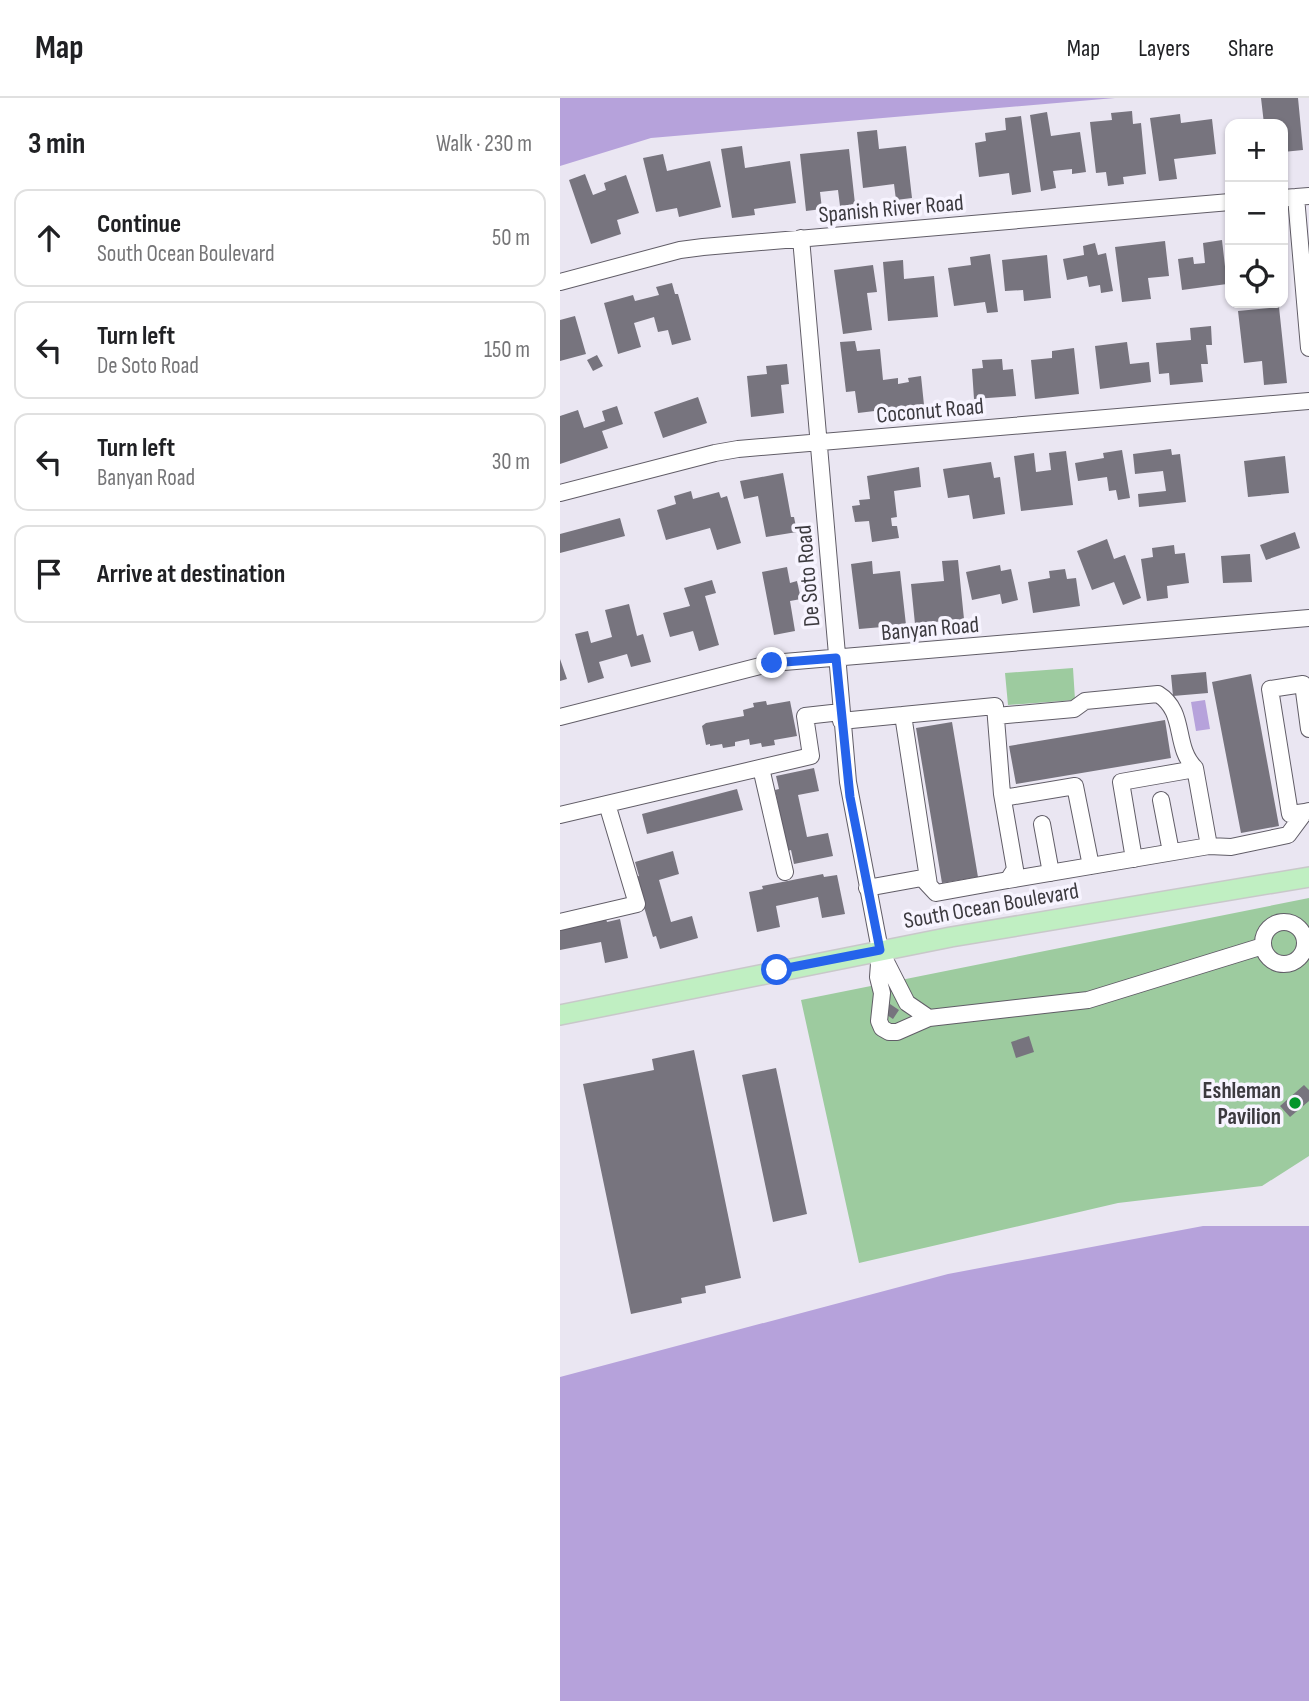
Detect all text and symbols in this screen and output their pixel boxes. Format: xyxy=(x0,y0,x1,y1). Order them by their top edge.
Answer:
text: Map xyxy=(35,28,84,68)
text: Map xyxy=(1067,34,1100,63)
text: Layers xyxy=(1138,34,1190,63)
text: Share xyxy=(1228,34,1274,63)
map controls xyxy=(1225,119,1288,308)
button: + xyxy=(1225,119,1288,182)
text: 3 min xyxy=(28,126,85,162)
text: Walk · 230 m xyxy=(436,130,532,158)
button: − xyxy=(1225,182,1288,245)
street label: Spanish River Road xyxy=(817,189,965,229)
text: Continue xyxy=(97,209,181,240)
icon: ahead xyxy=(30,219,68,257)
text: 50 m xyxy=(492,224,530,252)
text: South Ocean Boulevard xyxy=(97,240,275,268)
button: locate xyxy=(1225,245,1288,308)
text: Turn left xyxy=(97,321,175,352)
icon: left xyxy=(30,331,68,369)
text: 150 m xyxy=(484,336,530,364)
text: De Soto Road xyxy=(97,352,199,380)
street label: Coconut Road xyxy=(875,392,985,430)
text: Turn left xyxy=(97,433,175,464)
icon: left xyxy=(30,443,68,481)
text: 30 m xyxy=(492,448,530,476)
text: Banyan Road xyxy=(97,464,195,492)
street label: De Soto Road xyxy=(790,524,826,628)
icon: arrive xyxy=(30,555,68,593)
text: Arrive at destination xyxy=(97,559,285,590)
street label: Banyan Road xyxy=(880,611,980,647)
route end xyxy=(756,647,787,678)
street label: South Ocean Boulevard xyxy=(901,877,1081,935)
route start xyxy=(761,954,792,985)
place label: Eshleman Pavilion xyxy=(1203,1077,1281,1131)
marker: Eshleman Pavilion xyxy=(1287,1095,1303,1111)

